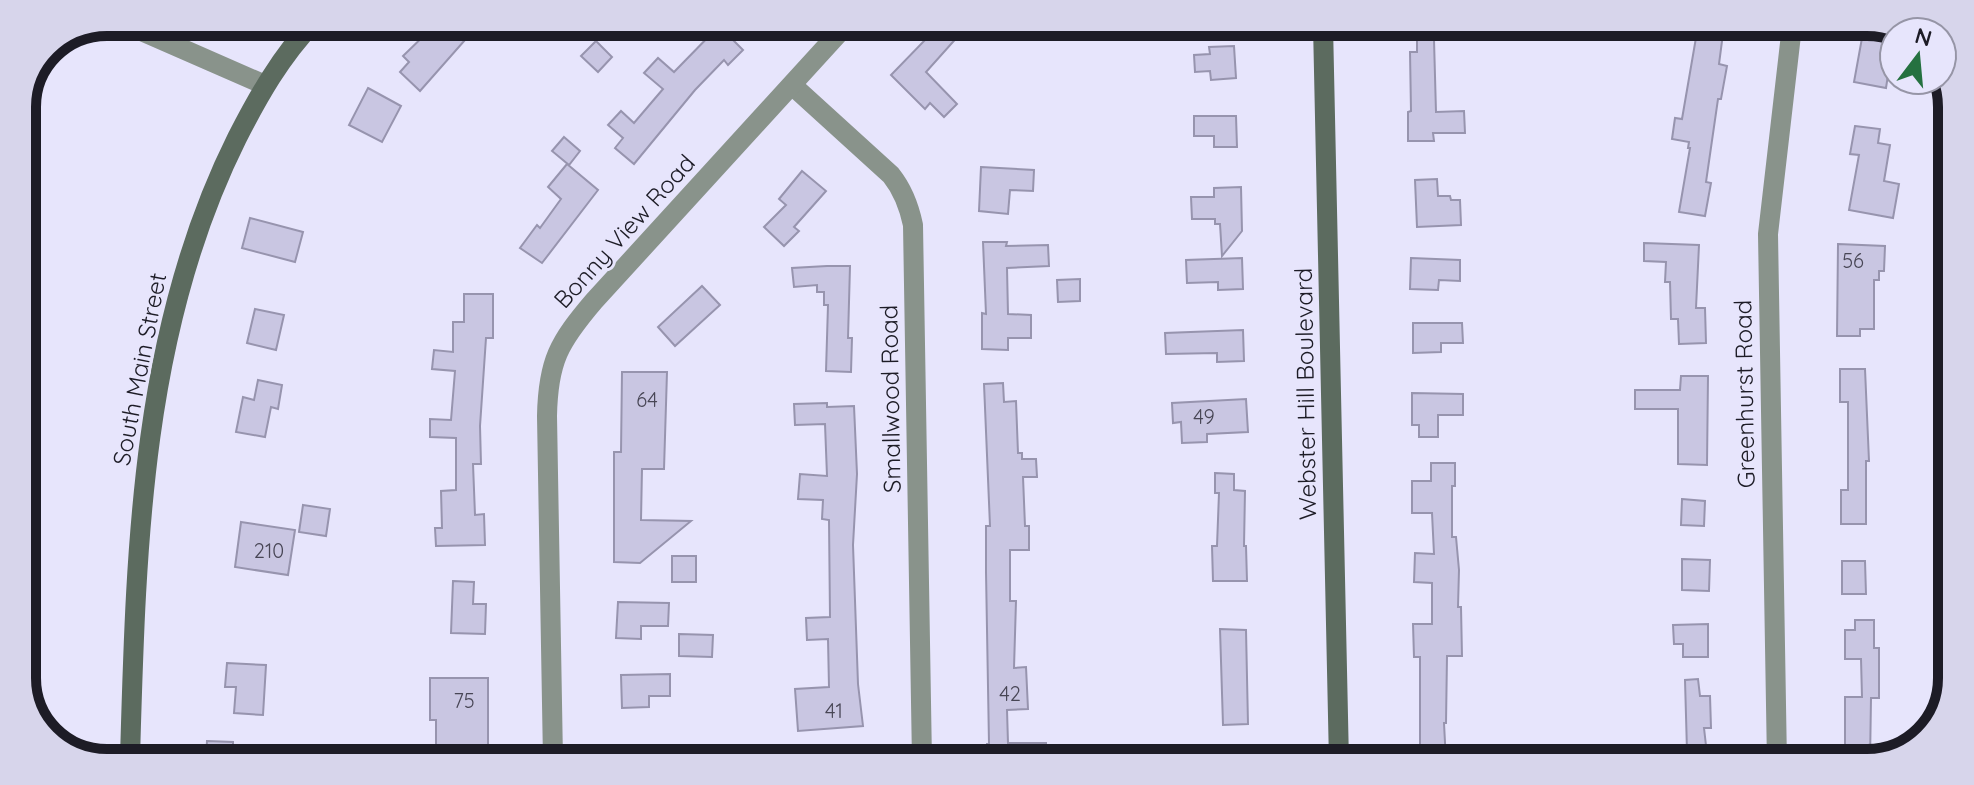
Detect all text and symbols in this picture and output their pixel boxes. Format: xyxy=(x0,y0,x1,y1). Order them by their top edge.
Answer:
north arrow xyxy=(1878,16,1958,96)
text: N xyxy=(1912,21,1935,52)
street label: Bonny View Road xyxy=(547,148,701,314)
house number: 56 xyxy=(1842,248,1864,273)
street label: Webster Hill Boulevard xyxy=(1288,268,1322,520)
street label: South Main Street xyxy=(106,270,172,468)
street label: Greenhurst Road xyxy=(1727,300,1761,488)
street label: Smallwood Road xyxy=(873,305,907,493)
house number: 64 xyxy=(636,387,658,412)
house number: 49 xyxy=(1193,404,1215,429)
house number: 210 xyxy=(254,538,284,563)
house number: 42 xyxy=(999,681,1021,706)
house number: 75 xyxy=(453,688,475,713)
house number: 41 xyxy=(825,698,843,723)

